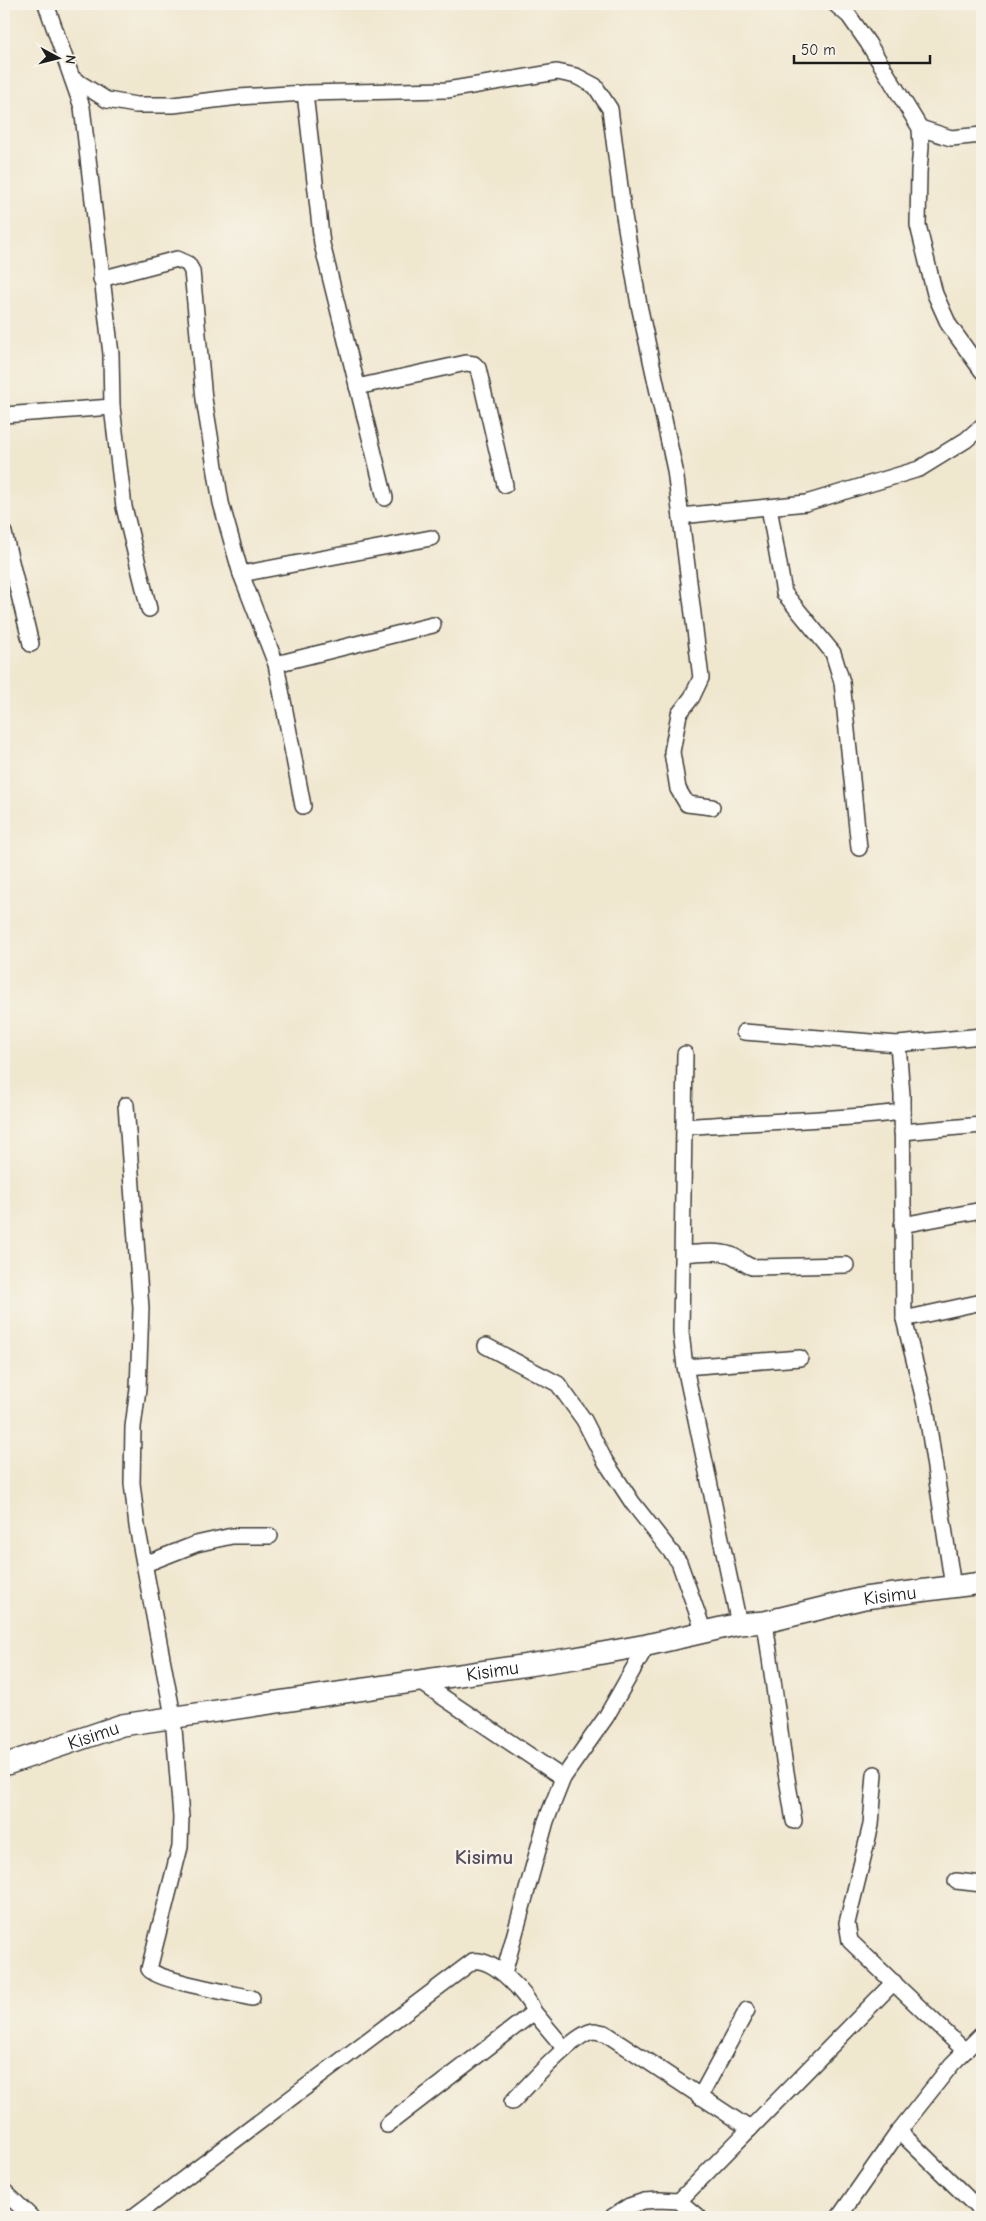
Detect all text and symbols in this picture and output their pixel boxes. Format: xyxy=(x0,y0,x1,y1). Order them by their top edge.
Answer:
north arrow xyxy=(32,32,82,82)
scale bar xyxy=(794,32,930,64)
text: 50 m xyxy=(801,41,836,59)
text: N xyxy=(61,54,79,65)
street label: Kisimu xyxy=(862,1581,917,1610)
street label: Kisimu xyxy=(465,1656,520,1686)
street label: Kisimu xyxy=(65,1717,122,1755)
district label: Kisimu xyxy=(455,1845,513,1869)

